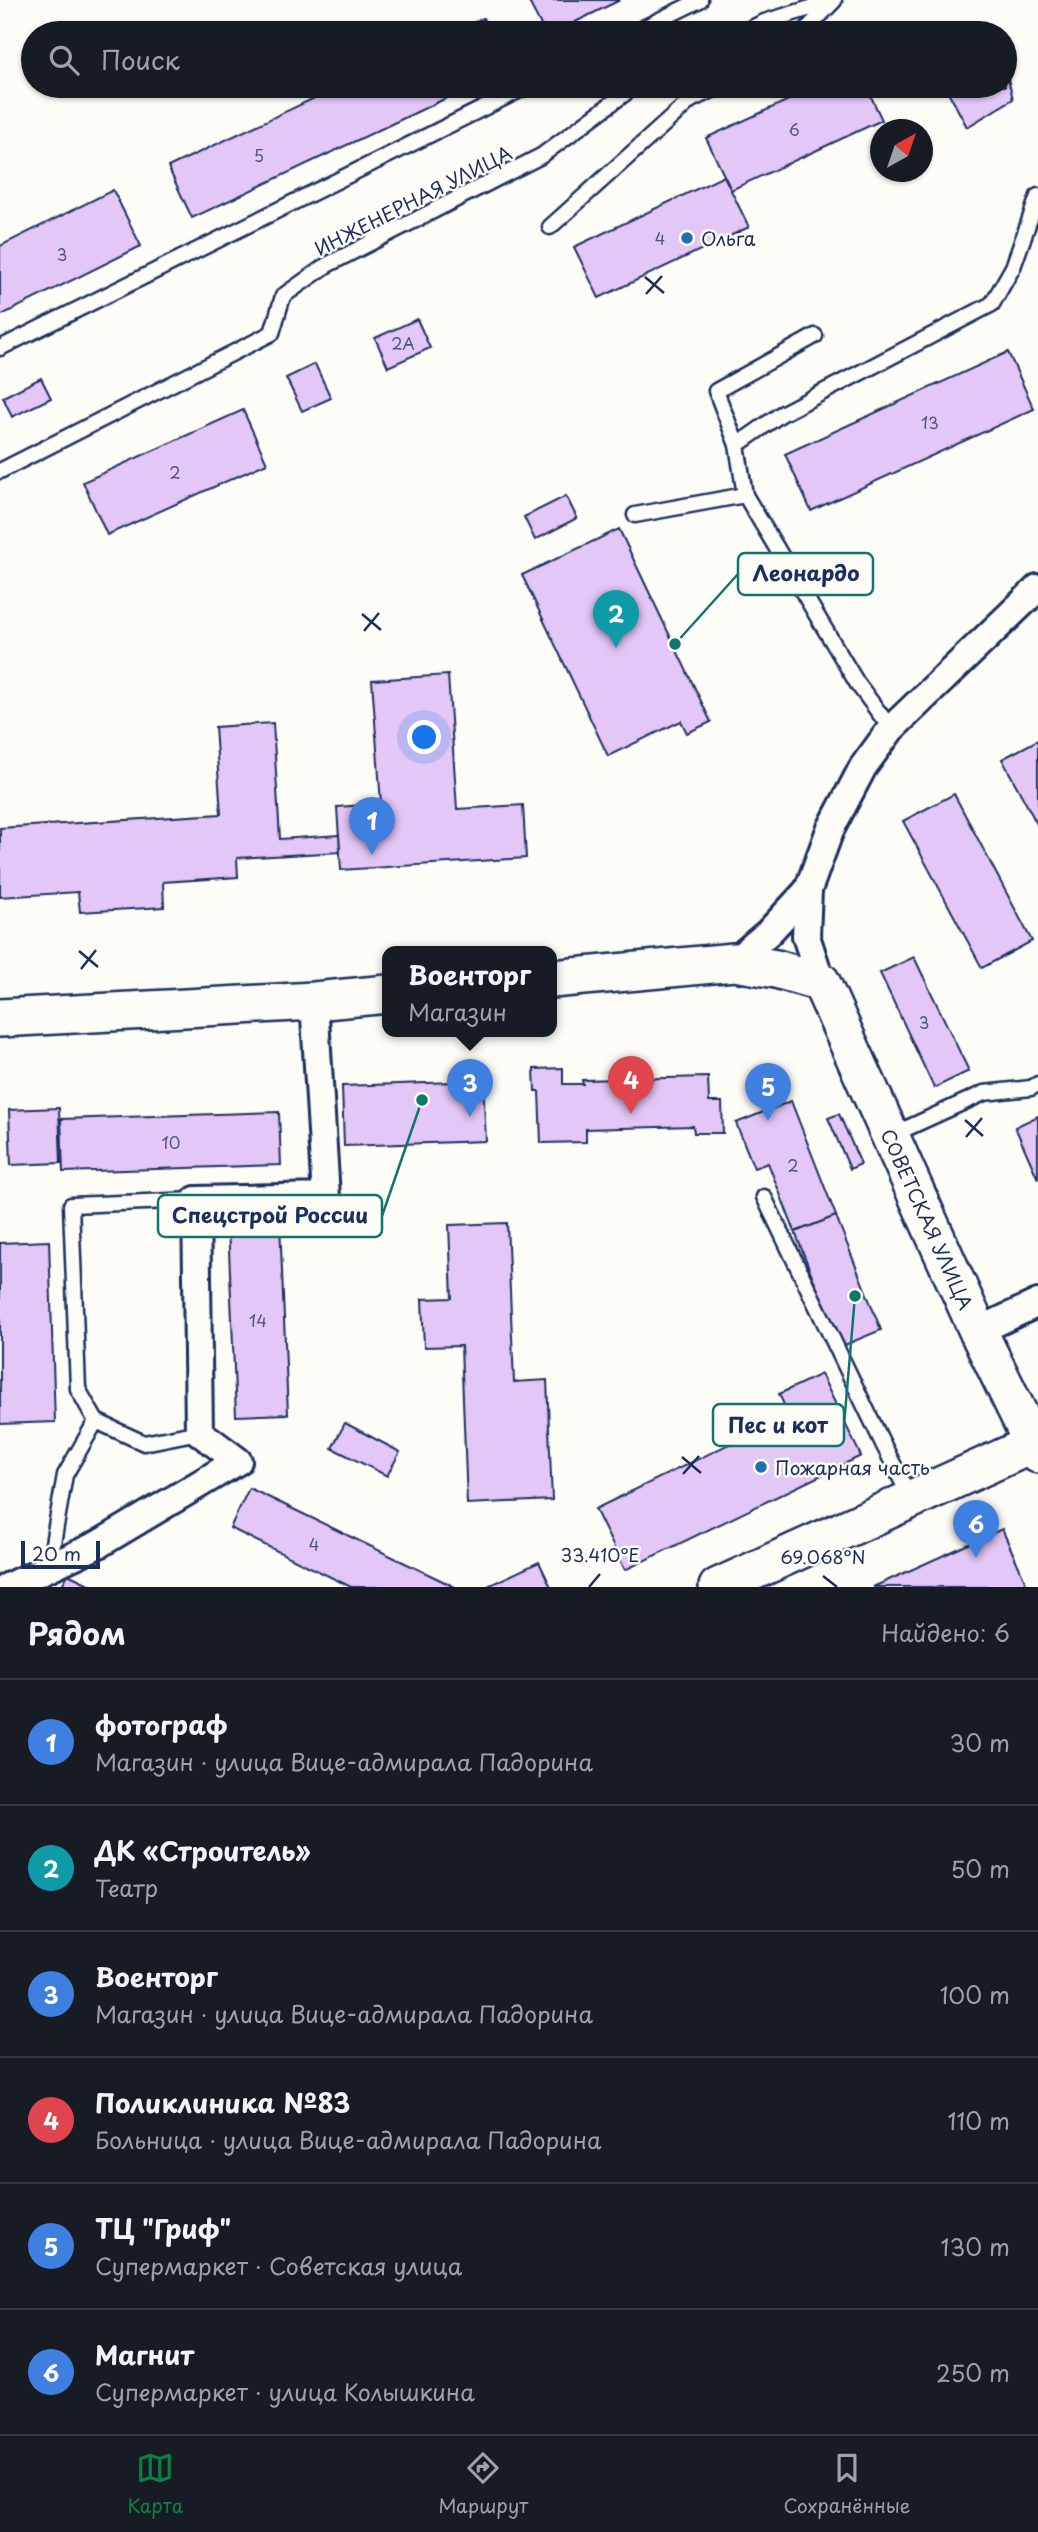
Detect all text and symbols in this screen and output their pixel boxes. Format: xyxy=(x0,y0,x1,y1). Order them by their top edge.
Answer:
search box xyxy=(21,21,1017,98)
text: Поиск xyxy=(101,40,180,79)
icon: search xyxy=(45,41,83,79)
house number: 6 xyxy=(788,117,800,141)
north arrow xyxy=(870,119,933,182)
street label: ИНЖЕНЕРНАЯ УЛИЦА xyxy=(310,138,516,262)
house number: 5 xyxy=(254,143,264,167)
place label: Ольга xyxy=(701,224,756,252)
house number: 4 xyxy=(655,226,665,250)
marker: Ольга xyxy=(679,230,695,246)
house number: 3 xyxy=(57,242,67,266)
house number: 2А xyxy=(391,331,415,355)
house number: 13 xyxy=(921,410,939,434)
house number: 2 xyxy=(169,460,181,484)
callout: Леонардо xyxy=(738,553,873,595)
text: Леонардо xyxy=(752,556,860,588)
pin: 2 xyxy=(593,590,639,648)
your location xyxy=(407,720,441,754)
pin: 1 xyxy=(349,797,395,855)
popup xyxy=(382,946,557,1037)
text: Военторг xyxy=(408,955,531,994)
text: Магазин xyxy=(408,994,507,1029)
house number: 3 xyxy=(919,1010,929,1034)
pin: 4 xyxy=(608,1056,654,1114)
pin: 3 xyxy=(447,1059,493,1117)
pin: 5 xyxy=(745,1063,791,1121)
street label: СОВЕТСКАЯ УЛИЦА xyxy=(875,1124,981,1314)
house number: 10 xyxy=(162,1130,180,1154)
house number: 2 xyxy=(787,1153,799,1177)
callout: Спецстрой России xyxy=(158,1195,382,1237)
text: Спецстрой России xyxy=(172,1198,368,1230)
house number: 14 xyxy=(249,1308,267,1332)
callout: Пес и кот xyxy=(713,1404,844,1446)
text: Пес и кот xyxy=(728,1408,829,1440)
place label: Пожарная часть xyxy=(775,1453,930,1481)
marker: Пожарная часть xyxy=(753,1459,769,1475)
pin: 6 xyxy=(953,1500,999,1558)
house number: 4 xyxy=(309,1532,319,1556)
scale bar xyxy=(21,1538,100,1570)
text: 20 m xyxy=(32,1539,81,1567)
text: 33.410°E xyxy=(560,1541,640,1568)
text: 69.068°N xyxy=(781,1543,865,1570)
text: Рядом xyxy=(28,1610,126,1655)
text: Найдено: 6 xyxy=(881,1615,1010,1650)
text: фотограф xyxy=(95,1705,228,1744)
text: 1 xyxy=(46,1725,57,1760)
text: 30 m xyxy=(949,1725,1010,1760)
text: Магазин · улица Вице-адмирала Падорина xyxy=(95,1744,593,1779)
text: ДК «Строитель» xyxy=(95,1831,311,1870)
text: 2 xyxy=(43,1851,59,1886)
text: 50 m xyxy=(950,1851,1010,1886)
text: Театр xyxy=(95,1870,158,1905)
text: Военторг xyxy=(95,1957,218,1996)
text: 3 xyxy=(43,1977,59,2012)
text: 100 m xyxy=(940,1977,1010,2012)
text: Магазин · улица Вице-адмирала Падорина xyxy=(95,1996,593,2031)
text: Поликлиника №83 xyxy=(95,2083,350,2122)
text: 4 xyxy=(43,2103,59,2138)
text: 110 m xyxy=(948,2103,1010,2138)
text: Больница · улица Вице-адмирала Падорина xyxy=(95,2122,601,2157)
text: ТЦ "Гриф" xyxy=(95,2209,231,2248)
text: 5 xyxy=(44,2229,58,2264)
text: 130 m xyxy=(940,2229,1010,2264)
text: Супермаркет · Советская улица xyxy=(95,2248,462,2283)
text: Магнит xyxy=(95,2335,194,2374)
text: 6 xyxy=(43,2355,59,2390)
text: 250 m xyxy=(936,2355,1010,2390)
text: Супермаркет · улица Колышкина xyxy=(95,2374,475,2409)
tab: Карта xyxy=(128,2449,183,2519)
tab: Маршрут xyxy=(438,2449,528,2519)
tab: Сохранённые xyxy=(783,2449,910,2519)

